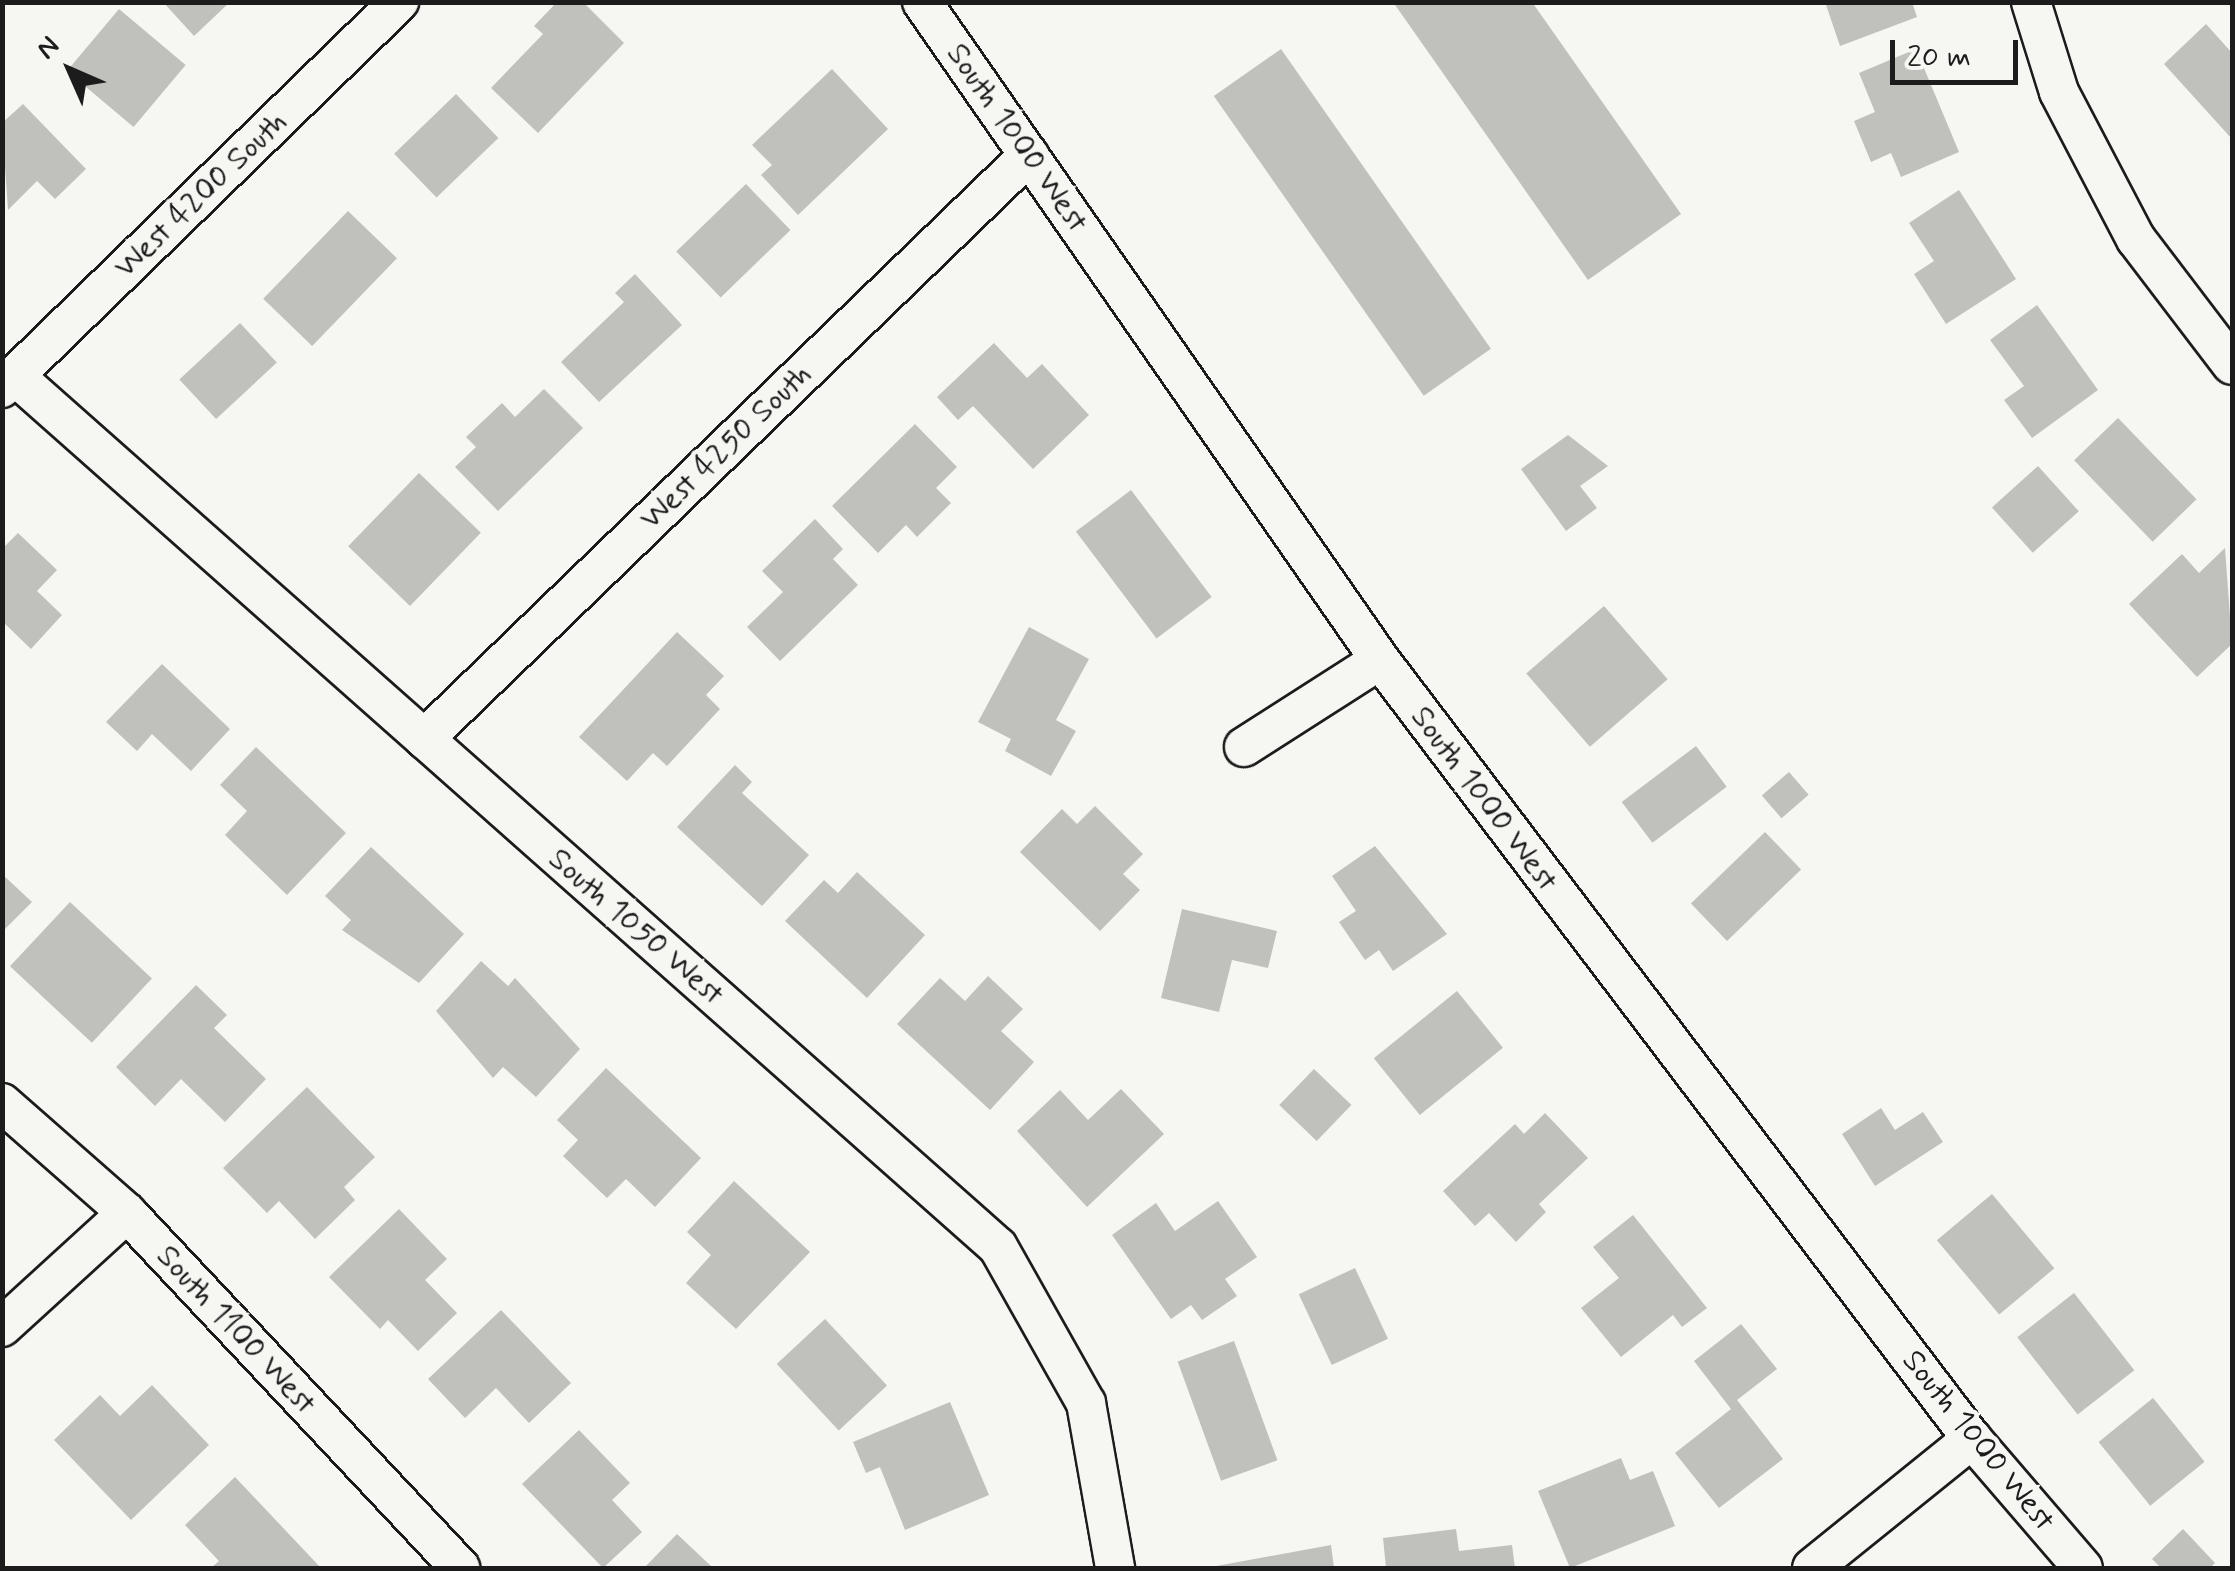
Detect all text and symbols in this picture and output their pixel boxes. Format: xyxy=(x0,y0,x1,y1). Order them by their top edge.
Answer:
north arrow xyxy=(20,20,120,120)
scale bar xyxy=(1895,20,2022,82)
text: N xyxy=(29,29,68,68)
street label: South 1000 West xyxy=(938,36,1096,240)
text: 20 m xyxy=(1907,38,1971,77)
street label: West 4200 South xyxy=(107,103,295,287)
street label: West 4250 South xyxy=(632,356,820,538)
street label: South 1000 West xyxy=(1402,699,1566,899)
street label: South 1050 West xyxy=(540,840,732,1014)
street label: South 1100 West xyxy=(148,1237,324,1423)
street label: South 1000 West xyxy=(1893,1343,2063,1539)

